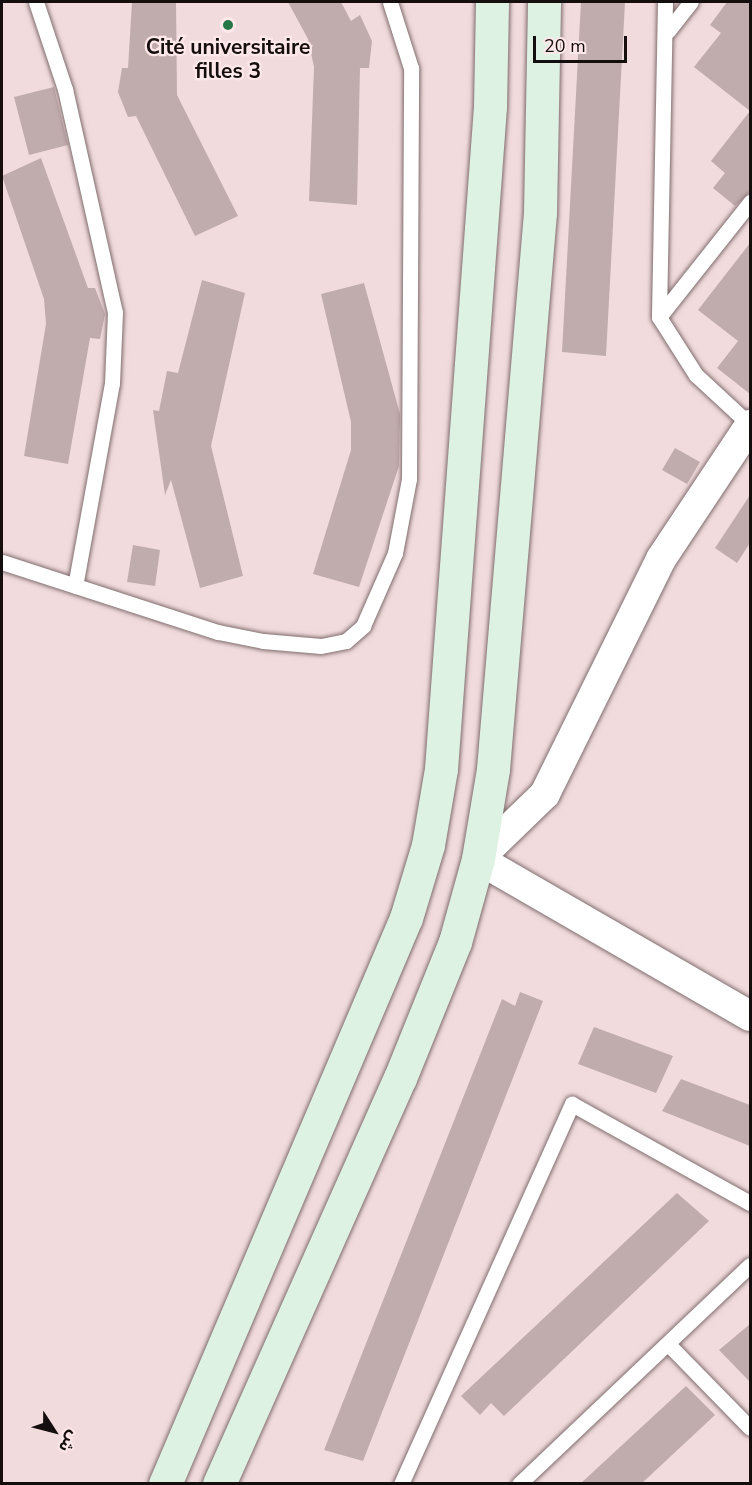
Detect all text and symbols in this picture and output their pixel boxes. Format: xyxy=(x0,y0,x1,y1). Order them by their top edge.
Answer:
marker: Cité universitaire filles 3 xyxy=(221,18,235,32)
scale bar xyxy=(536,24,630,62)
place label: Cité universitaire filles 3 xyxy=(146,34,310,84)
text: 20 m xyxy=(544,34,586,58)
north arrow xyxy=(24,1401,84,1461)
text: ش xyxy=(53,1426,84,1457)

